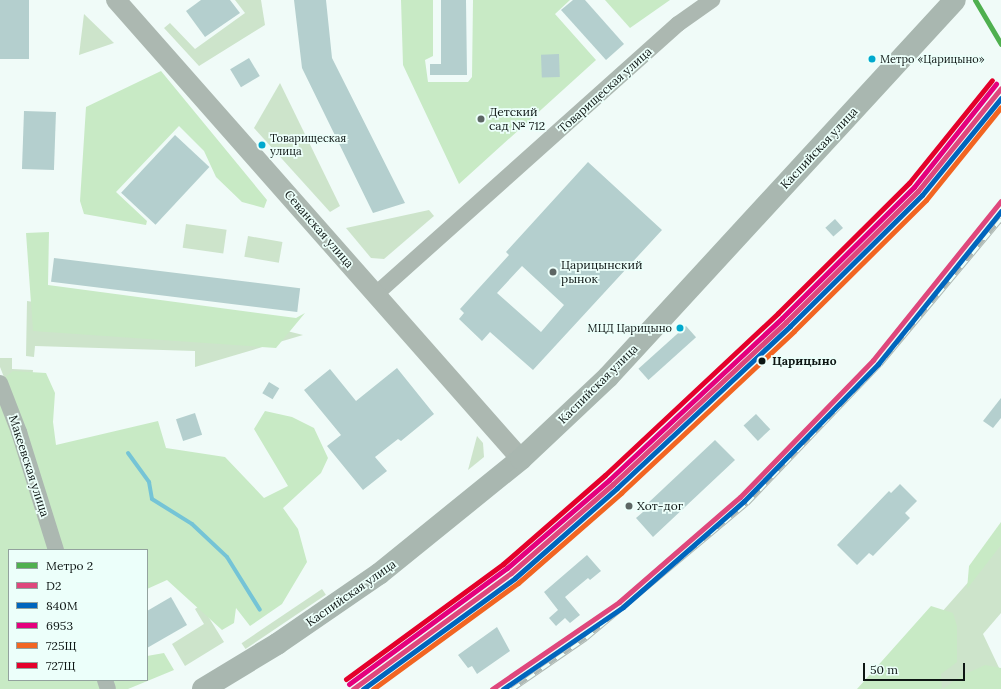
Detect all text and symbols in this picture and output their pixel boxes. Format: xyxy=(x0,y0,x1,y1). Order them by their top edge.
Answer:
street label: Товарищеская улица xyxy=(555,44,655,136)
place label: Метро «Царицыно» xyxy=(880,52,985,66)
marker: Метро «Царицыно» xyxy=(867,54,877,64)
street label: Каспийская улица xyxy=(777,104,861,192)
place label: Детский сад № 712 xyxy=(489,105,545,133)
marker: Детский сад № 712 xyxy=(476,114,486,124)
place label: Товарищеская улица xyxy=(270,132,346,158)
marker: Товарищеская улица xyxy=(257,140,267,150)
street label: Севанская улица xyxy=(281,187,357,271)
place label: Царицынский рынок xyxy=(561,258,642,286)
marker: Царицынский рынок xyxy=(548,267,558,277)
place label: МЦД Царицыно xyxy=(588,321,672,335)
marker: МЦД Царицыно xyxy=(675,323,685,333)
street label: Каспийская улица xyxy=(555,341,641,427)
marker: Царицыно xyxy=(755,354,769,368)
place label: Царицыно xyxy=(772,354,836,368)
street label: Макеевская улица xyxy=(6,413,52,519)
place label: Хот-дог xyxy=(637,499,683,513)
marker: Хот-дог xyxy=(624,501,634,511)
legend xyxy=(8,549,148,681)
street label: Каспийская улица xyxy=(303,557,399,629)
text: Метро 2 xyxy=(46,558,93,573)
text: D2 xyxy=(46,578,61,593)
text: 840М xyxy=(46,598,78,613)
text: 6953 xyxy=(46,618,73,633)
text: 725Щ xyxy=(46,638,77,653)
scale bar xyxy=(865,655,967,681)
text: 727Щ xyxy=(46,658,76,673)
text: 50 m xyxy=(870,662,898,677)

